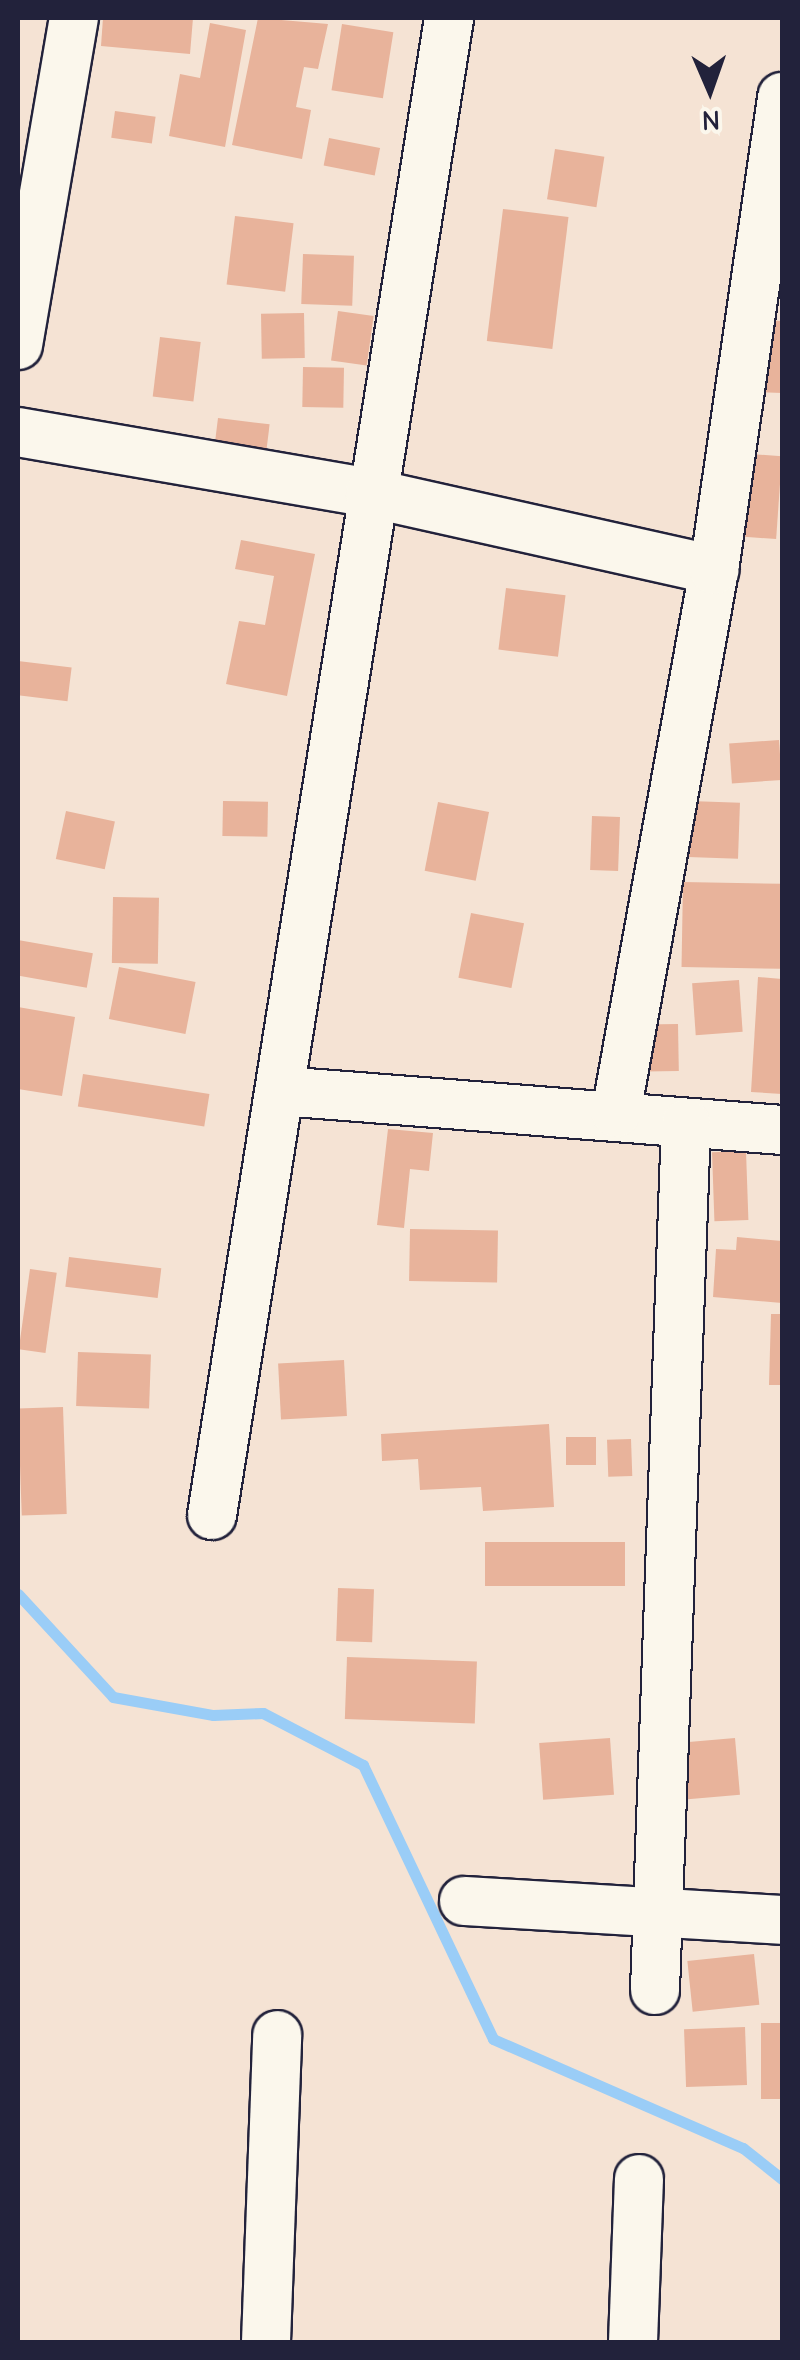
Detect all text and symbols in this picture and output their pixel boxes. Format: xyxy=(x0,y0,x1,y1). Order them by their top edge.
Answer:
north arrow xyxy=(660,40,760,140)
text: N xyxy=(701,104,721,136)

